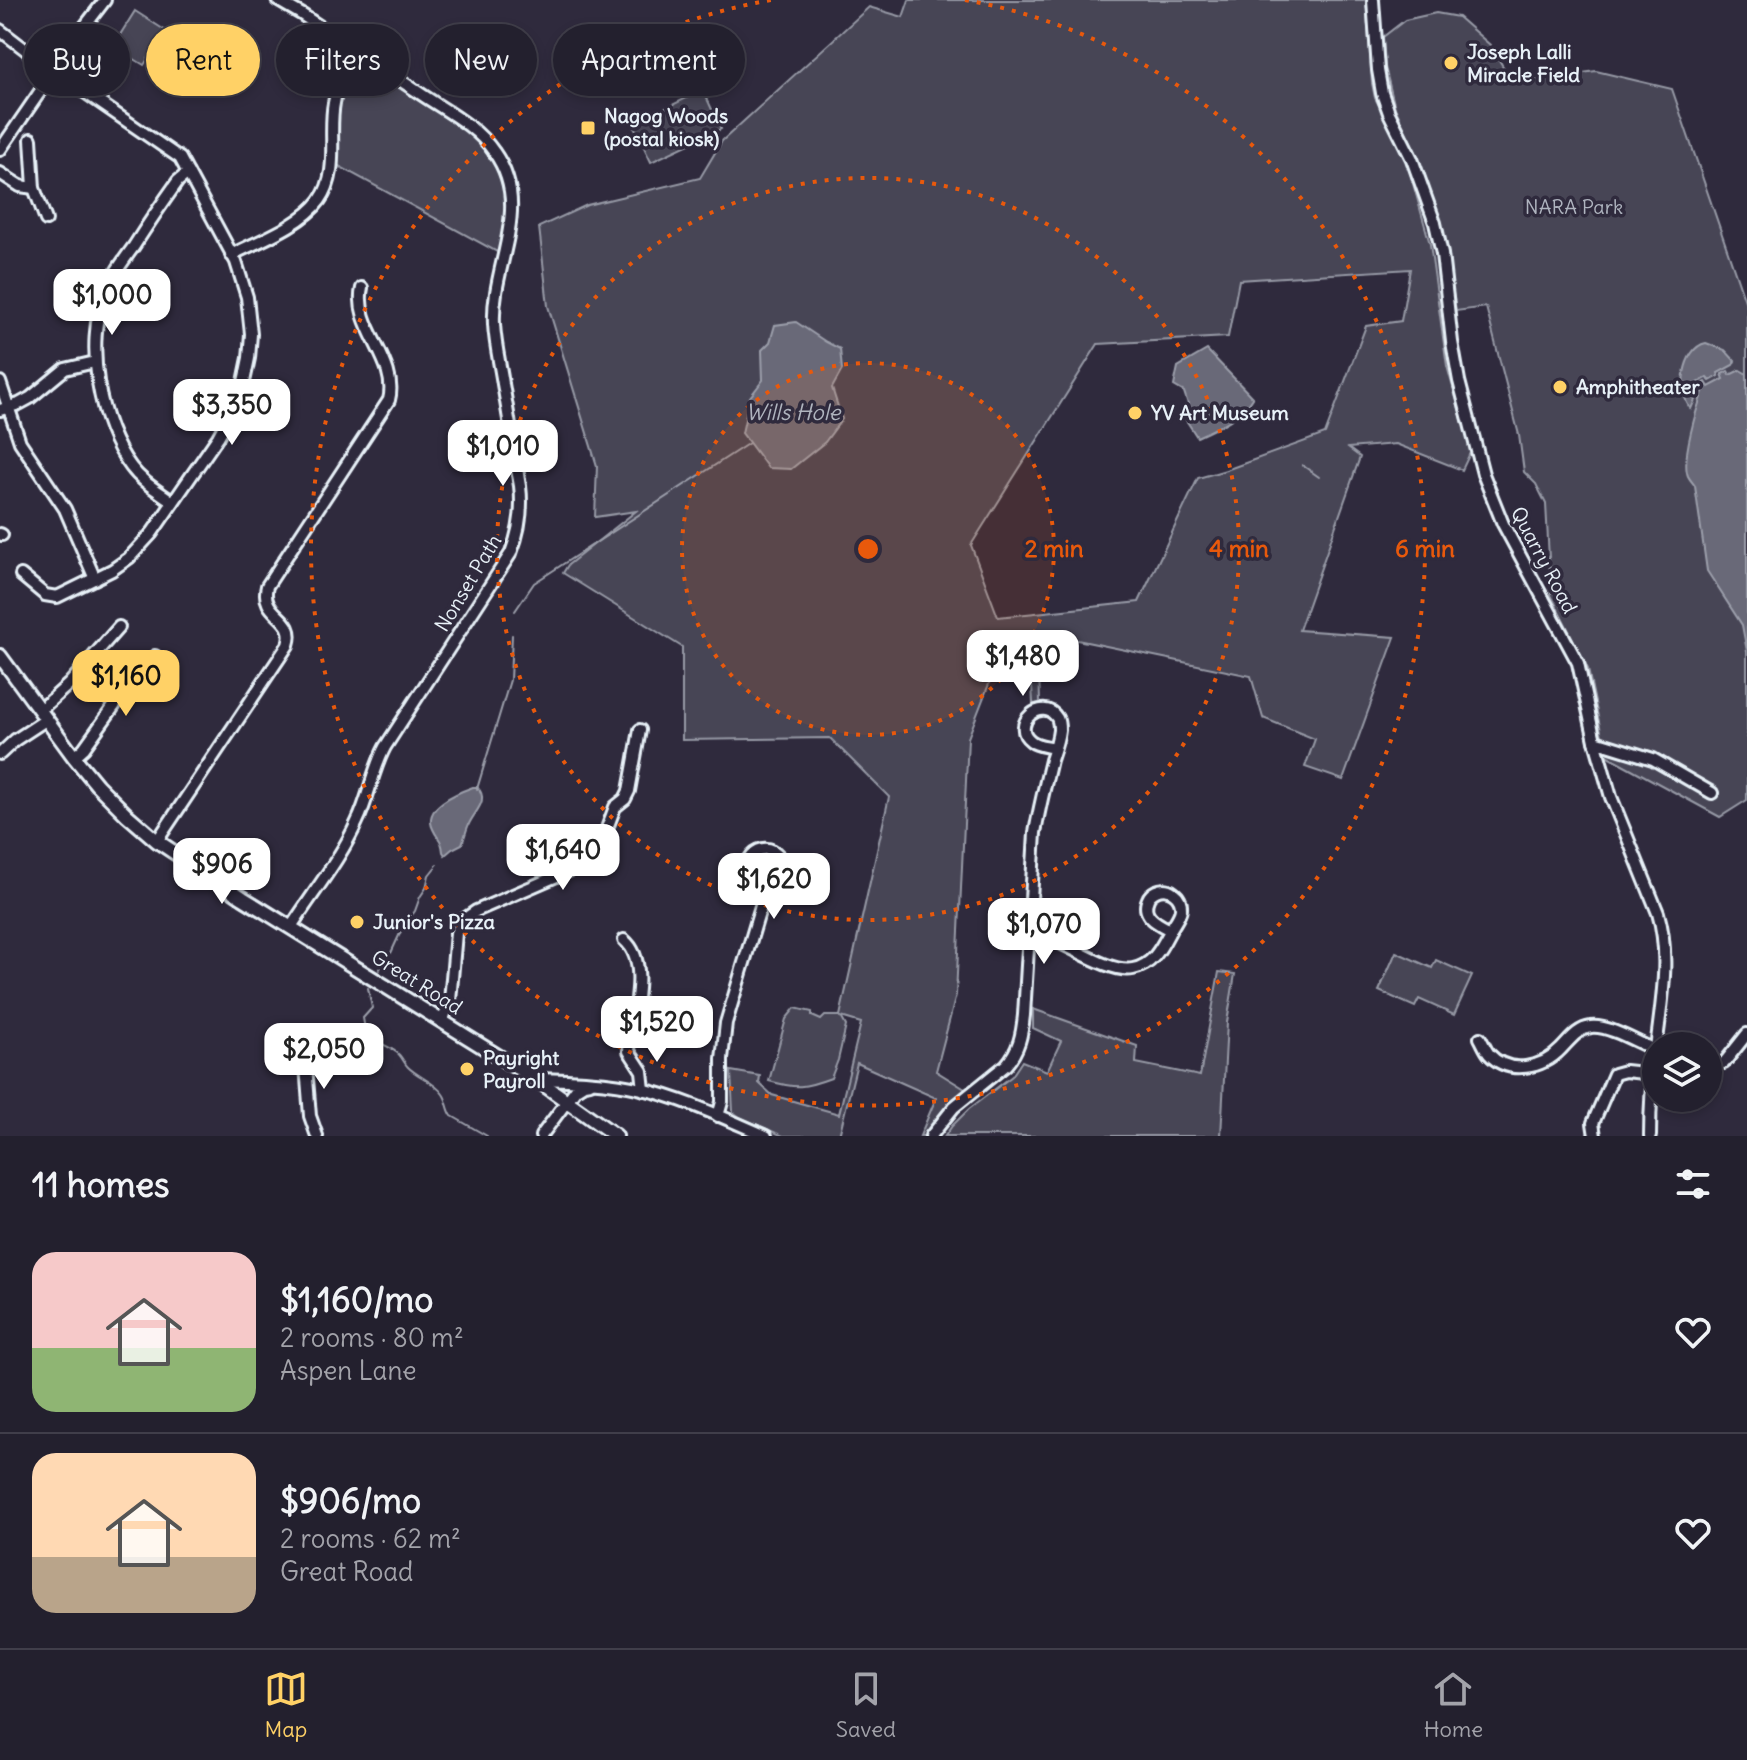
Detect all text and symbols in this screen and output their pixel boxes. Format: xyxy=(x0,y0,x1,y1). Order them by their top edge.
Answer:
chip: Buy xyxy=(24,24,130,96)
chip: Rent xyxy=(146,24,260,96)
chip: Filters xyxy=(276,24,409,96)
chip: New xyxy=(425,24,537,96)
chip: Apartment xyxy=(553,24,745,96)
place label: Joseph Lalli Miracle Field xyxy=(1467,39,1580,87)
marker: Joseph Lalli Miracle Field xyxy=(1442,54,1460,72)
place label: Nagog Woods (postal kiosk) xyxy=(604,103,728,151)
marker: Nagog Woods (postal kiosk) xyxy=(579,119,597,137)
park label: NARA Park xyxy=(1525,194,1623,219)
pin: $1,000 xyxy=(47,269,177,337)
text: $1,000 xyxy=(71,278,153,311)
place label: Amphitheater xyxy=(1576,374,1701,399)
marker: Amphitheater xyxy=(1551,378,1569,396)
pin: $3,350 xyxy=(167,379,297,447)
text: $3,350 xyxy=(191,388,273,421)
water label: Wills Hole xyxy=(746,398,843,426)
place label: YV Art Museum xyxy=(1150,400,1289,425)
marker: YV Art Museum xyxy=(1126,404,1144,422)
pin: $1,010 xyxy=(438,420,568,488)
text: $1,010 xyxy=(466,429,540,462)
street label: Quarry Road xyxy=(1506,502,1583,618)
street label: Nonset Path xyxy=(429,530,506,636)
text: 2 min xyxy=(1024,533,1084,563)
text: 4 min xyxy=(1209,533,1269,563)
text: 6 min xyxy=(1395,533,1455,563)
centre of rings xyxy=(854,535,882,563)
pin: $1,480 xyxy=(958,630,1088,698)
text: $1,480 xyxy=(985,639,1061,672)
pin: $1,160 xyxy=(61,650,191,718)
text: $1,160 xyxy=(90,659,162,692)
pin: $1,640 xyxy=(498,824,628,892)
text: $1,640 xyxy=(525,833,601,866)
pin: $906 xyxy=(175,838,269,906)
text: $906 xyxy=(191,847,253,880)
pin: $1,620 xyxy=(709,853,839,921)
text: $1,620 xyxy=(736,862,812,895)
pin: $1,070 xyxy=(979,898,1109,966)
text: $1,070 xyxy=(1006,907,1082,940)
place label: Junior's Pizza xyxy=(373,909,495,934)
marker: Junior's Pizza xyxy=(348,913,366,931)
street label: Great Road xyxy=(367,944,468,1019)
pin: $1,520 xyxy=(592,996,722,1064)
text: $1,520 xyxy=(619,1005,695,1038)
pin: $2,050 xyxy=(259,1023,389,1091)
text: $2,050 xyxy=(282,1032,366,1065)
map controls xyxy=(1642,1032,1722,1112)
button: layers xyxy=(1642,1032,1722,1112)
place label: Payright Payroll xyxy=(483,1045,559,1093)
marker: Payright Payroll xyxy=(458,1060,476,1078)
icon: filters xyxy=(1671,1162,1715,1206)
text: 11 homes xyxy=(32,1163,169,1206)
text: $1,160/mo xyxy=(280,1278,433,1321)
icon: home xyxy=(96,1284,192,1380)
icon: heart xyxy=(1671,1310,1715,1354)
text: 2 rooms · 80 m² xyxy=(280,1321,464,1354)
text: Aspen Lane xyxy=(280,1354,416,1387)
text: $906/mo xyxy=(280,1479,421,1522)
icon: home xyxy=(96,1485,192,1581)
icon: heart xyxy=(1671,1511,1715,1555)
text: 2 rooms · 62 m² xyxy=(280,1522,461,1555)
text: Great Road xyxy=(280,1555,413,1588)
tab: Map xyxy=(264,1667,308,1743)
tab: Saved xyxy=(836,1667,896,1743)
tab: Home xyxy=(1424,1667,1483,1743)

